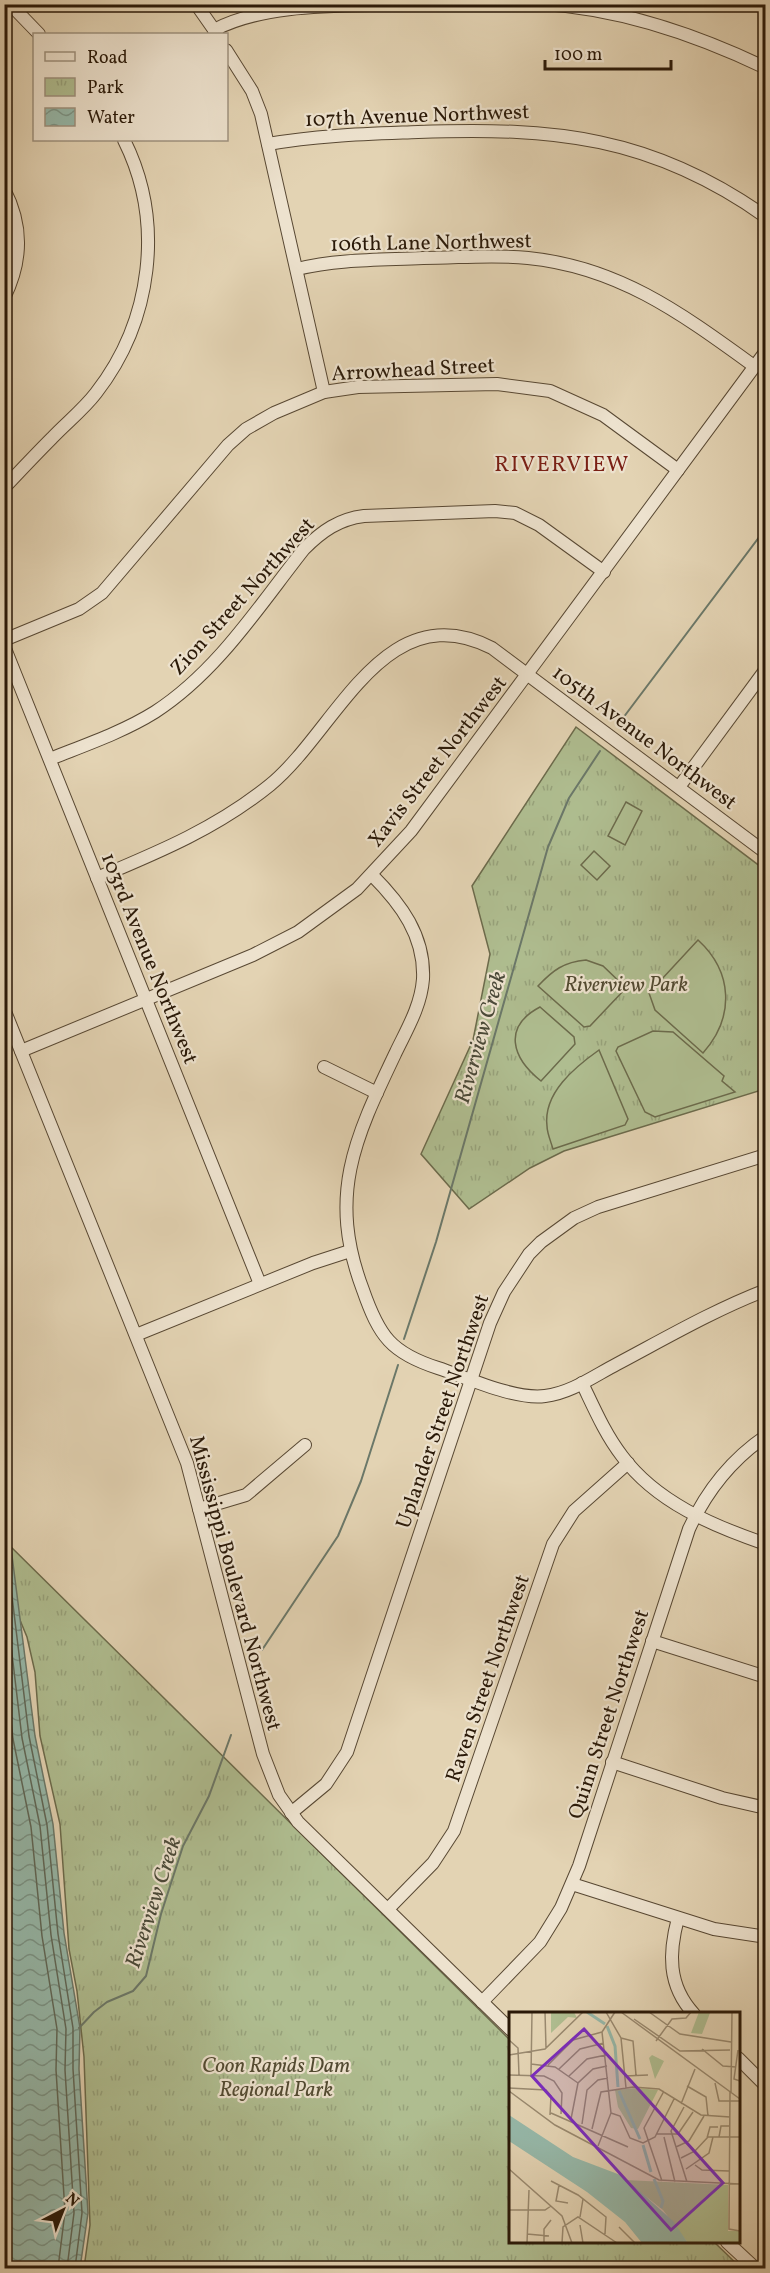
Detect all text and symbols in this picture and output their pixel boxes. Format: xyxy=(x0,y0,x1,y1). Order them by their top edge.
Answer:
legend xyxy=(33,33,228,141)
scale bar xyxy=(545,33,671,71)
text: 100 m xyxy=(554,43,603,68)
text: Road xyxy=(87,46,128,71)
text: Park xyxy=(87,76,124,101)
street label: 107th Avenue Northwest xyxy=(304,98,530,135)
text: Water xyxy=(87,106,135,131)
street label: 106th Lane Northwest xyxy=(330,227,532,260)
street label: Arrowhead Street xyxy=(331,352,496,389)
district label: RIVERVIEW xyxy=(494,450,630,481)
street label: Zion Street Northwest xyxy=(164,512,322,682)
street label: 105th Avenue Northwest xyxy=(546,659,743,817)
street label: Xavis Street Northwest xyxy=(362,670,514,854)
street label: 103rd Avenue Northwest xyxy=(93,849,204,1069)
water label: Riverview Creek xyxy=(448,968,515,1107)
park label: Riverview Park xyxy=(564,971,688,1000)
street label: Uplander Street Northwest xyxy=(390,1290,497,1533)
street label: Mississippi Boulevard Northwest xyxy=(181,1433,288,1734)
street label: Raven Street Northwest xyxy=(439,1571,538,1786)
street label: Quinn Street Northwest xyxy=(562,1606,657,1823)
water label: Riverview Creek xyxy=(119,1833,190,1972)
inset map xyxy=(509,2012,740,2243)
park label: Coon Rapids Dam Regional Park xyxy=(202,2052,350,2105)
north arrow xyxy=(33,2180,93,2240)
text: N xyxy=(60,2188,84,2213)

